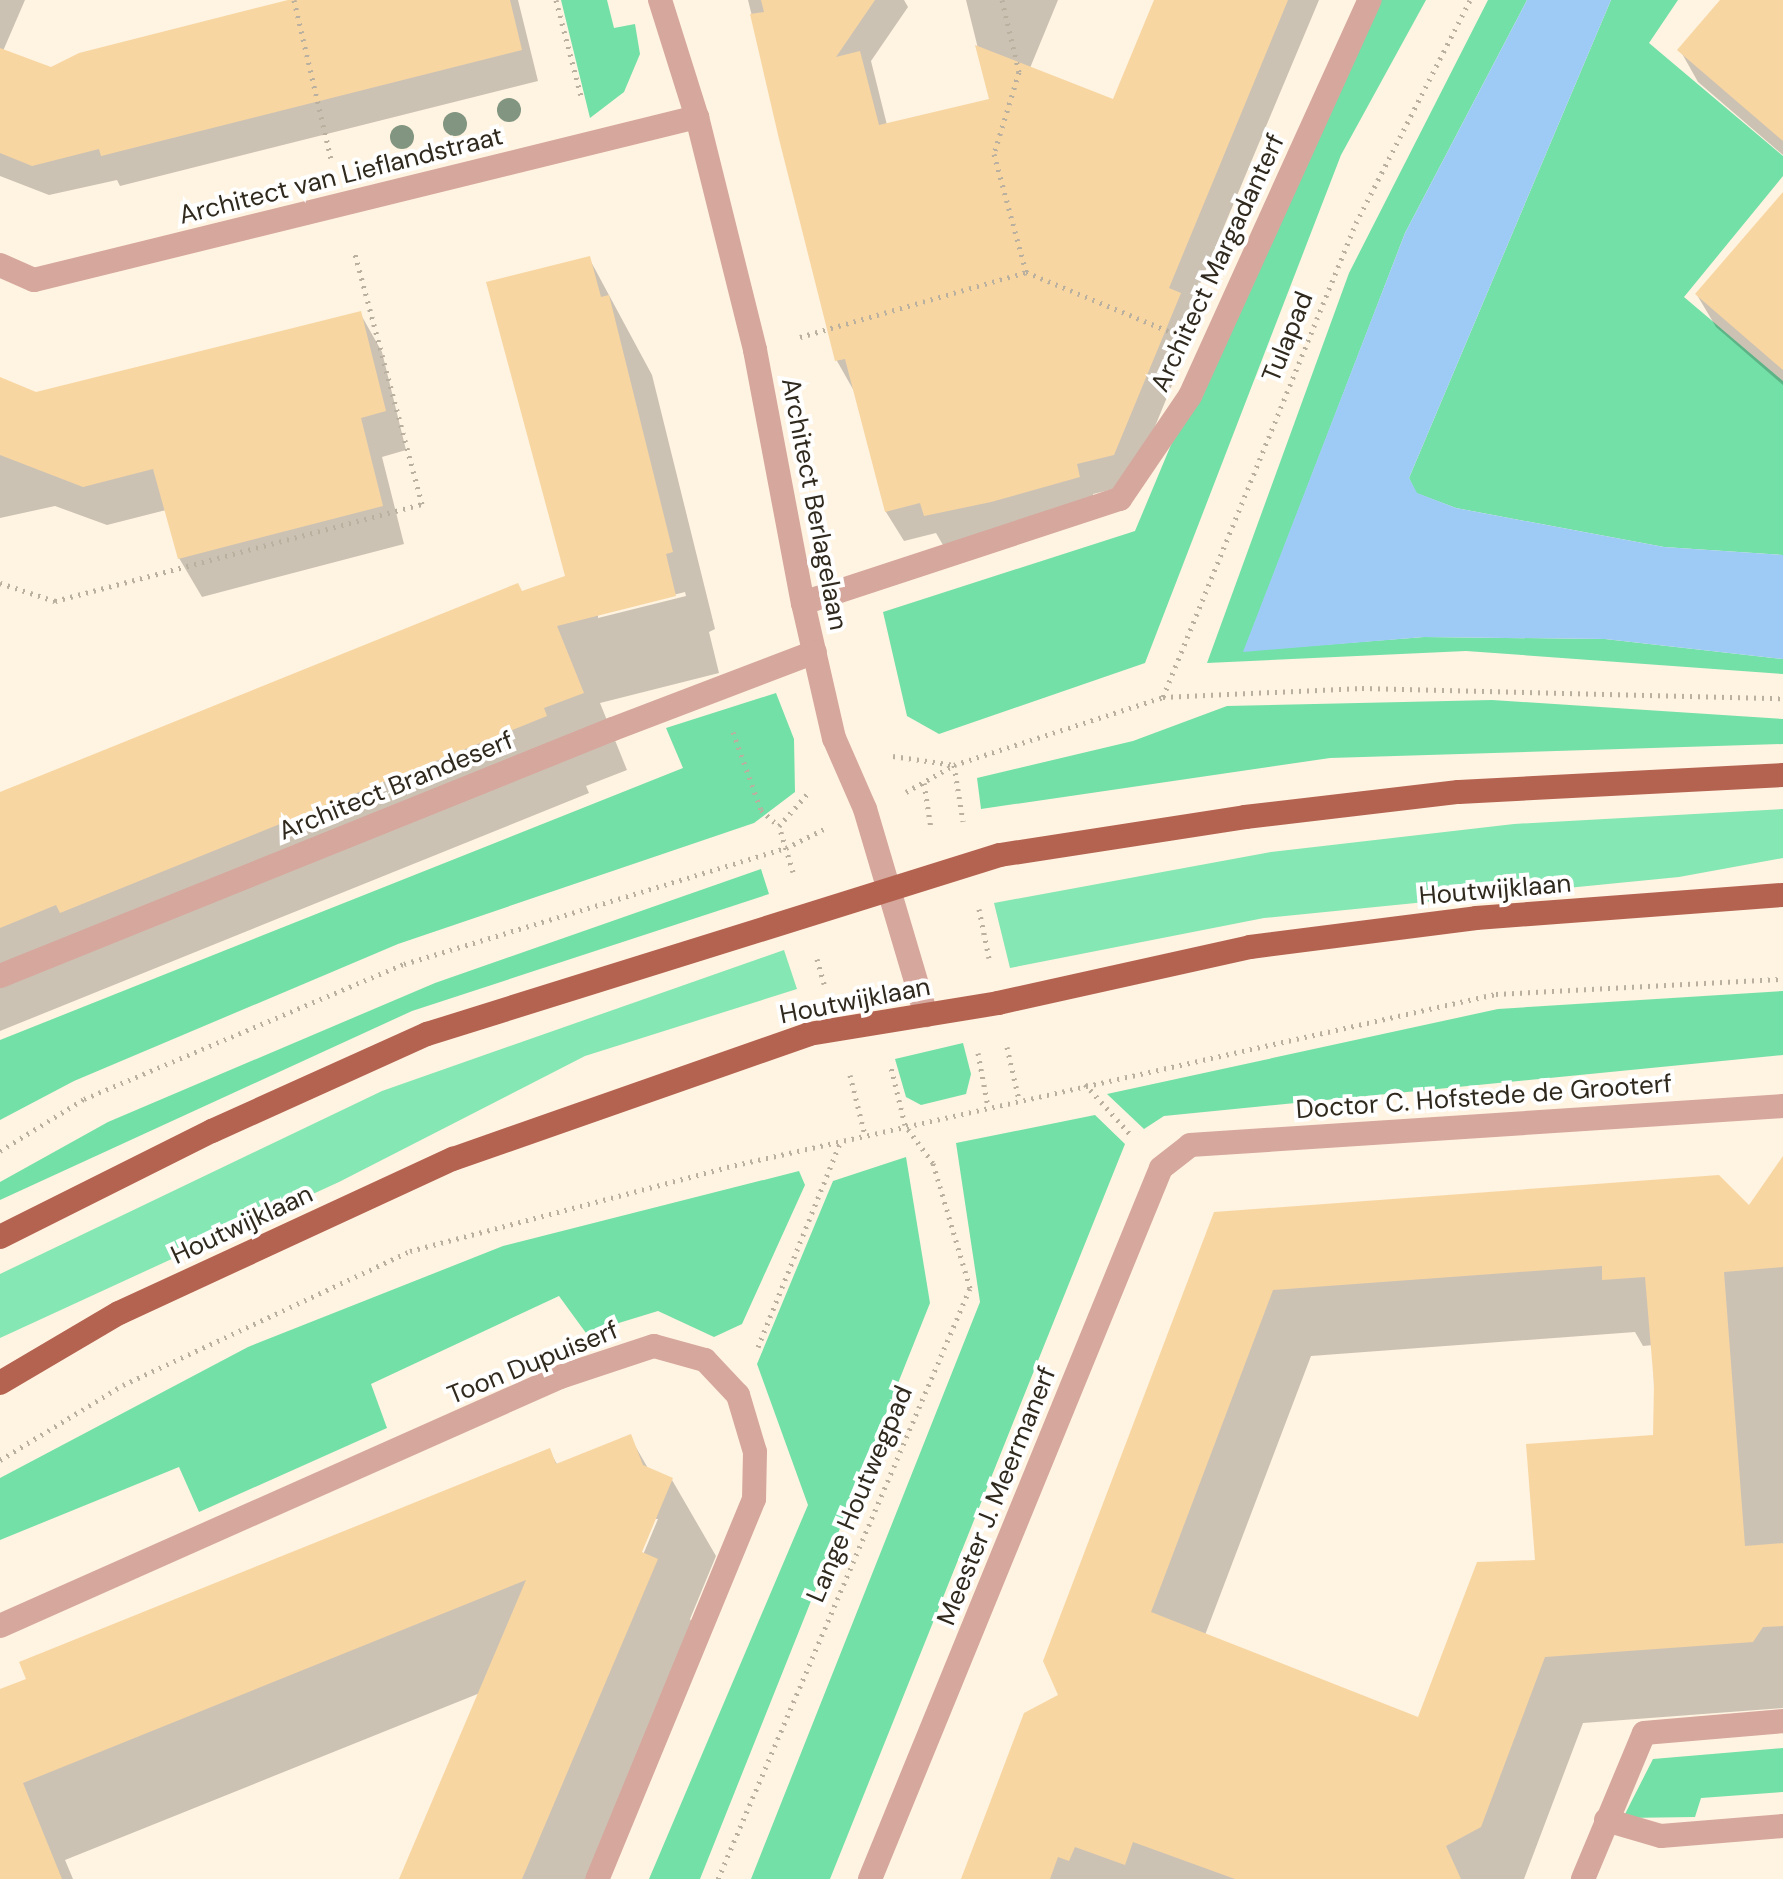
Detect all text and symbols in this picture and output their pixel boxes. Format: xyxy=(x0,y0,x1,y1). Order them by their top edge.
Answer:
street label: Architect van Lieflandstraat xyxy=(176,121,506,231)
street label: Architect Margadanterf xyxy=(1144,129,1292,397)
street label: Tulapad xyxy=(1256,287,1320,387)
street label: Architect Berlagelaan xyxy=(774,375,854,633)
street label: Architect Brandeserf xyxy=(274,725,518,847)
street label: Houtwijklaan xyxy=(1418,868,1572,912)
street label: Houtwijklaan xyxy=(777,971,933,1031)
street label: Doctor C. Hofstede de Grooterf xyxy=(1295,1068,1673,1126)
street label: Houtwijklaan xyxy=(166,1179,318,1271)
street label: Toon Dupuiserf xyxy=(443,1315,623,1411)
street label: Meester J. Meermanerf xyxy=(931,1362,1063,1630)
street label: Lange Houtwegpad xyxy=(800,1381,920,1607)

